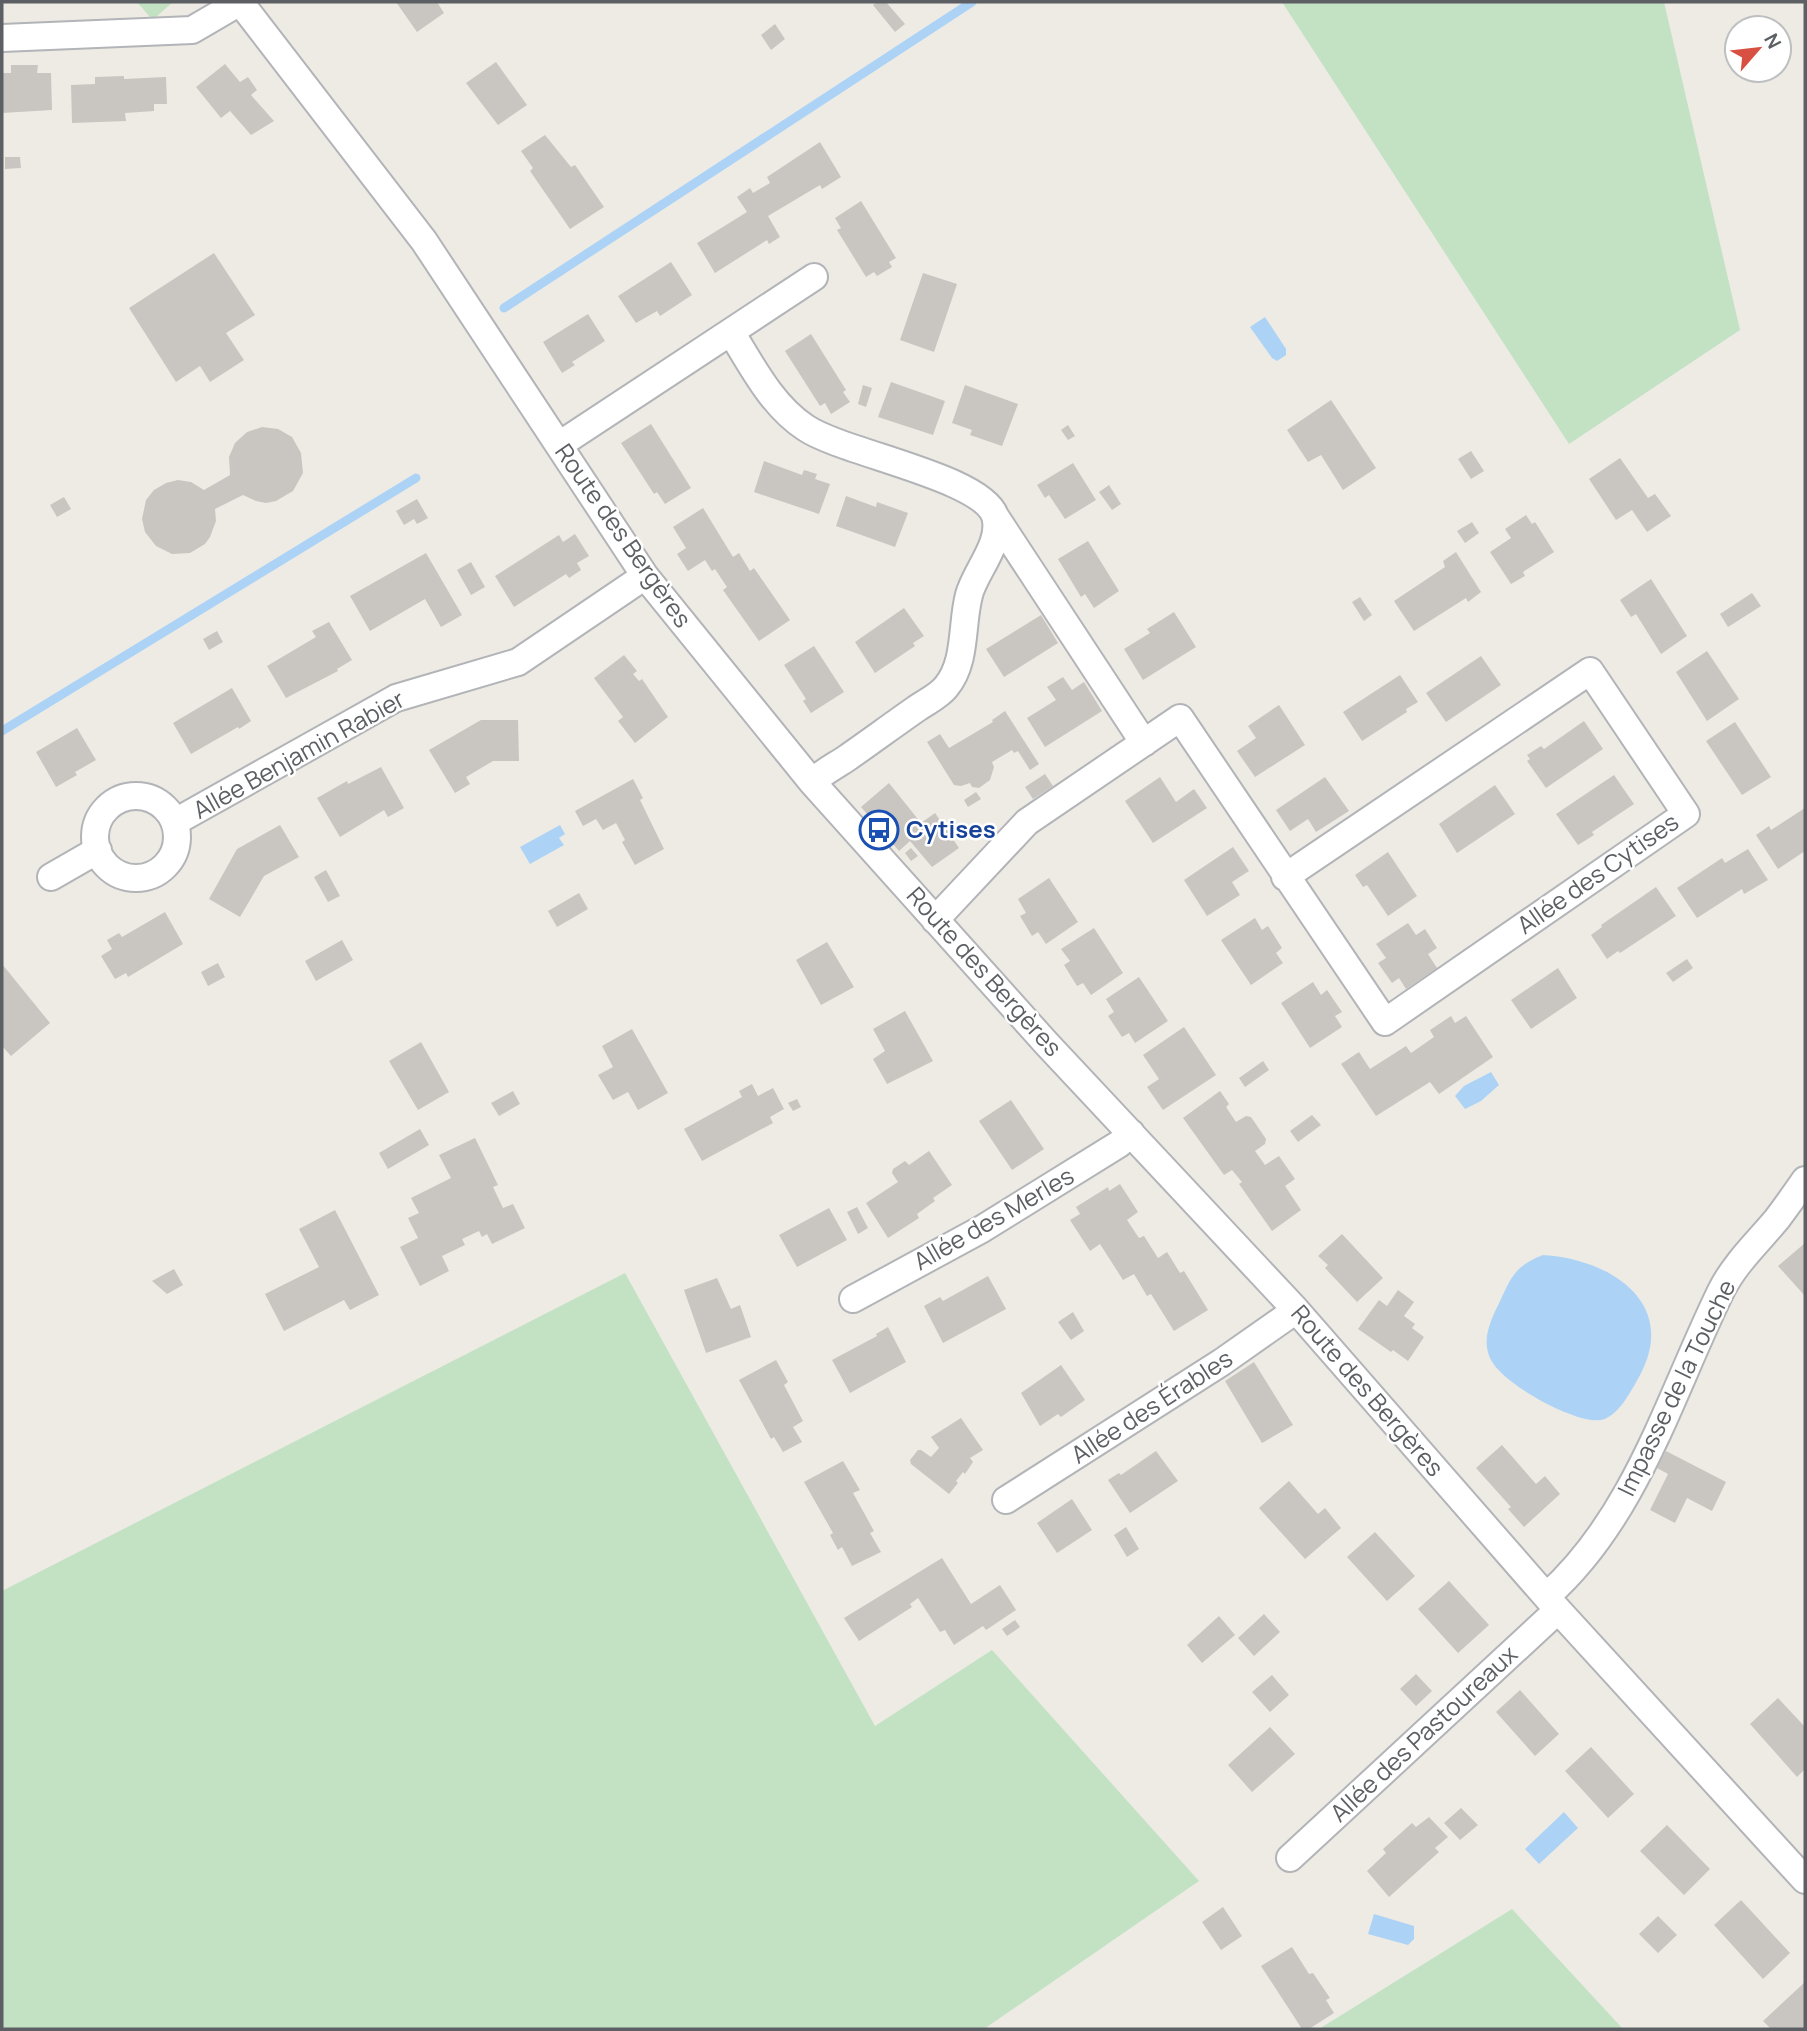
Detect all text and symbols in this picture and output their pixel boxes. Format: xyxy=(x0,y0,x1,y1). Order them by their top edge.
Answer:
north arrow xyxy=(1723,14,1793,84)
text: N xyxy=(1758,29,1788,53)
street label: Route des Bergères xyxy=(548,437,700,634)
street label: Allée Benjamin Rabier xyxy=(187,682,410,826)
street label: Allée des Cytises xyxy=(1510,805,1684,941)
bus stop icon: Cytises xyxy=(858,809,900,851)
place label: Cytises xyxy=(906,812,996,845)
street label: Route des Bergères xyxy=(900,879,1070,1063)
street label: Allée des Merles xyxy=(907,1158,1079,1277)
street label: Impasse de la Touche xyxy=(1609,1274,1742,1501)
street label: Route des Bergères xyxy=(1284,1297,1452,1483)
street label: Allée des Érables xyxy=(1064,1341,1238,1470)
street label: Allée des Pastoureaux xyxy=(1322,1637,1524,1828)

